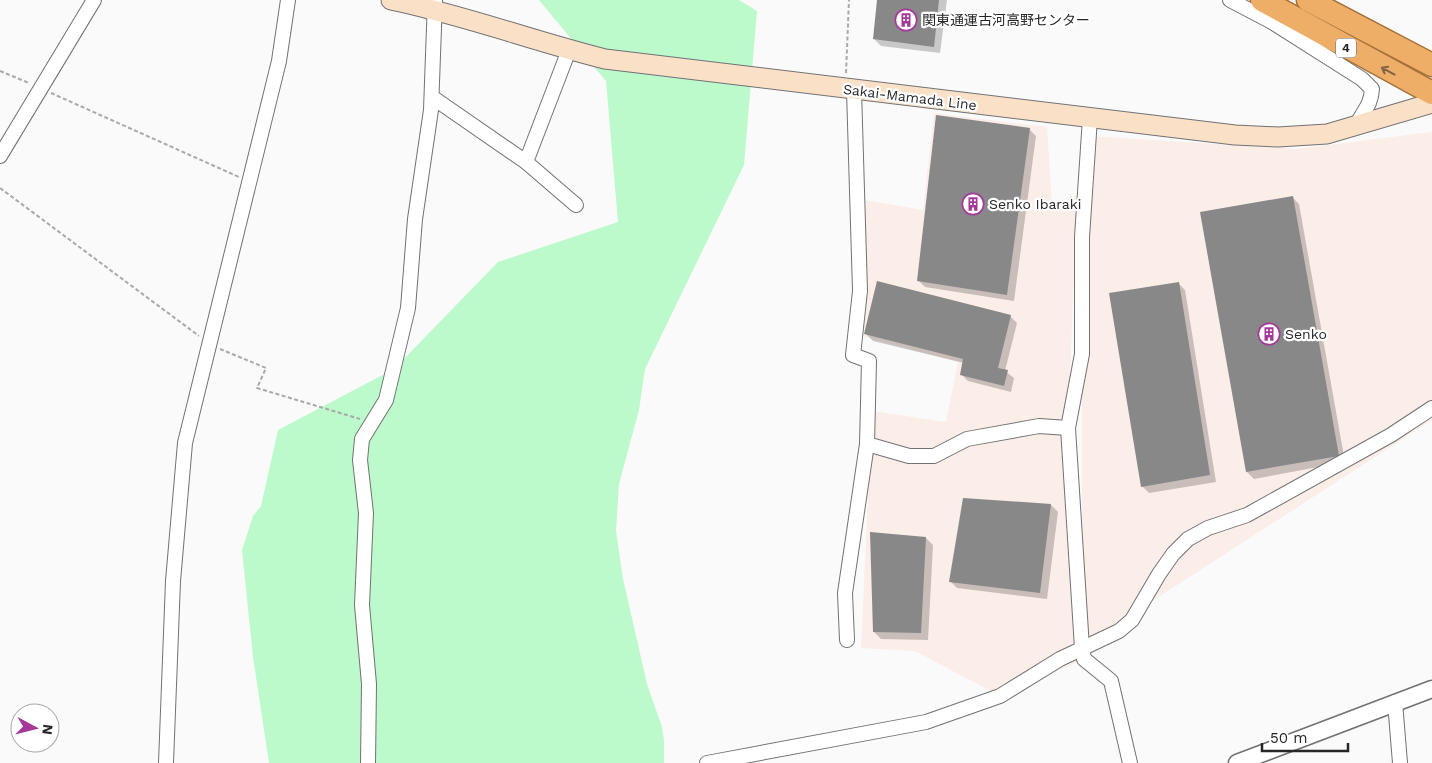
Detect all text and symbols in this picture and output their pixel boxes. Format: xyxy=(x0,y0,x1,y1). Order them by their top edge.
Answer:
building icon: 関東通運古河高野センター xyxy=(894,8,918,32)
place label: 関東通運古河高野センター xyxy=(922,12,1090,28)
road number: 4 xyxy=(1336,38,1356,58)
one-way arrow xyxy=(1381,66,1396,76)
street label: Sakai-Mamada Line xyxy=(842,81,978,113)
building icon: Senko Ibaraki xyxy=(961,192,985,216)
place label: Senko Ibaraki xyxy=(989,196,1081,212)
building icon: Senko xyxy=(1257,322,1281,346)
place label: Senko xyxy=(1285,326,1327,342)
north arrow xyxy=(10,703,60,753)
scale bar xyxy=(1262,720,1348,752)
text: N xyxy=(39,723,56,736)
text: 50 m xyxy=(1270,729,1307,747)

